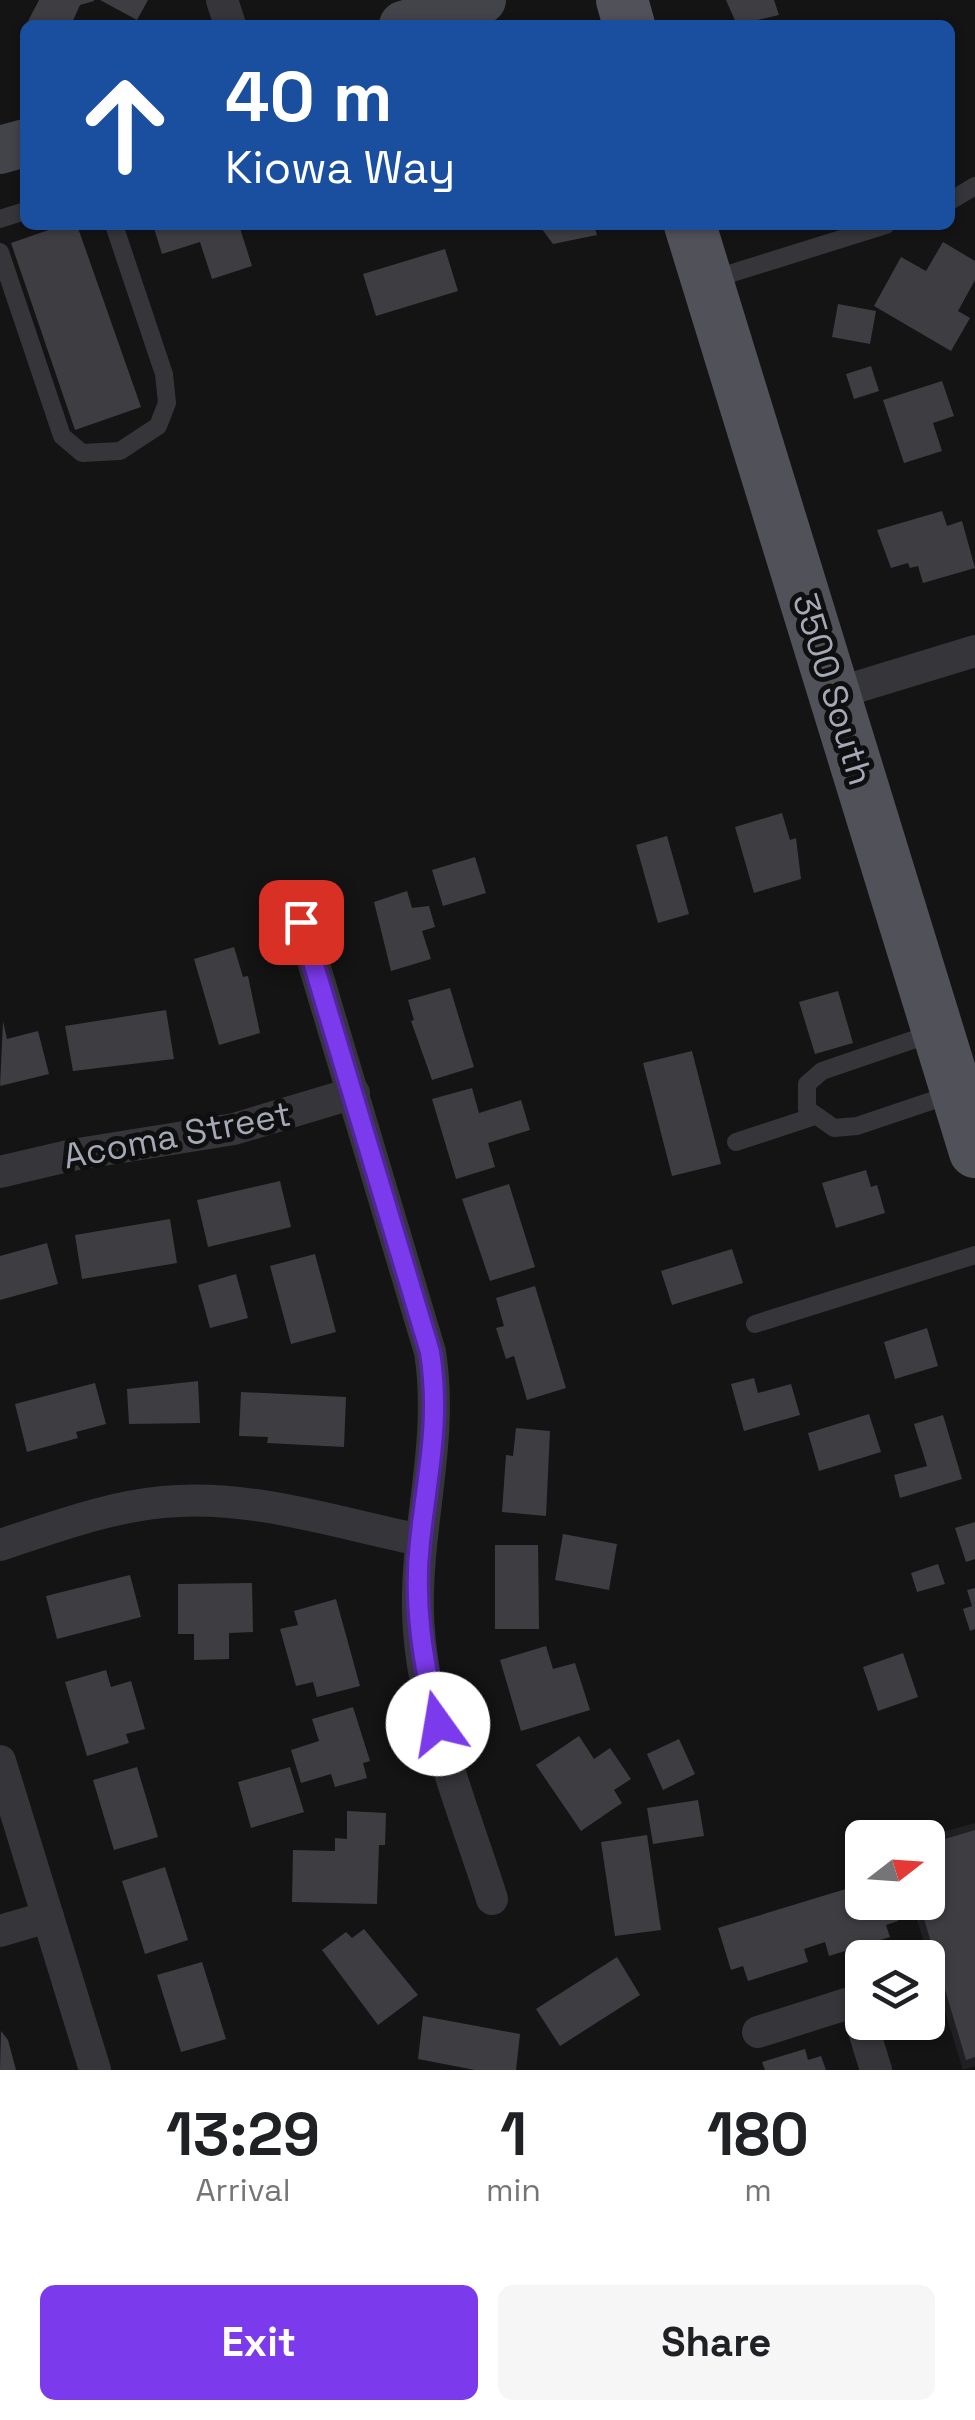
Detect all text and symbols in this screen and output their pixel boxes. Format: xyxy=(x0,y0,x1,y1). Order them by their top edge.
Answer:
text: 40 m xyxy=(225,52,392,141)
icon: ahead xyxy=(60,60,190,190)
text: Kiowa Way xyxy=(225,139,455,196)
street label: 3500 South xyxy=(783,588,883,790)
pin xyxy=(259,880,344,965)
icon: arrive xyxy=(274,895,329,950)
street label: Acoma Street xyxy=(60,1091,294,1179)
position arrow xyxy=(386,1672,490,1776)
north arrow xyxy=(845,1820,945,1920)
map controls xyxy=(845,1820,945,2040)
button: layers xyxy=(845,1940,945,2040)
text: 13:29 xyxy=(166,2096,320,2173)
text: 1 xyxy=(500,2096,527,2173)
text: 180 xyxy=(707,2096,809,2173)
text: Arrival xyxy=(195,2170,291,2210)
text: min xyxy=(486,2170,541,2210)
text: m xyxy=(744,2170,772,2210)
button: Exit xyxy=(40,2285,478,2400)
button: Share xyxy=(498,2285,935,2400)

